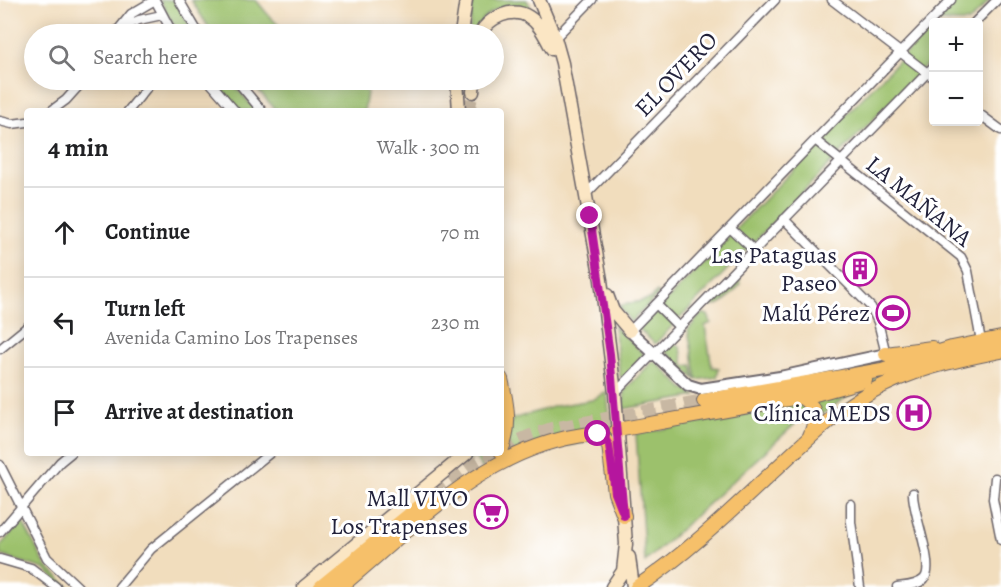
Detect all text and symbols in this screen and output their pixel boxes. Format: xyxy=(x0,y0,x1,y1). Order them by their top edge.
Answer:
map controls xyxy=(929,18,983,126)
button: + xyxy=(929,18,983,72)
search box xyxy=(24,24,504,90)
street label: EL OVERO xyxy=(627,24,725,124)
icon: search xyxy=(45,41,78,74)
text: Search here xyxy=(93,42,198,72)
button: − xyxy=(929,72,983,126)
text: 4 min xyxy=(48,130,109,165)
text: Walk · 300 m xyxy=(377,134,480,161)
street label: LA MAÑANA xyxy=(859,148,980,254)
route end xyxy=(576,202,602,228)
icon: ahead xyxy=(48,216,81,249)
text: Continue xyxy=(105,217,190,247)
text: 70 m xyxy=(440,219,480,246)
place label: Las Pataguas Paseo xyxy=(710,239,837,299)
building icon: Las Pataguas Paseo xyxy=(842,251,878,287)
text: Turn left xyxy=(105,294,185,324)
sports icon: Malú Pérez xyxy=(875,295,911,331)
place label: Malú Pérez xyxy=(761,297,870,329)
icon: left xyxy=(48,306,81,339)
text: 230 m xyxy=(431,309,480,336)
text: Avenida Camino Los Trapenses xyxy=(105,324,358,351)
hospital icon: Clínica MEDS xyxy=(896,395,932,431)
icon: arrive xyxy=(48,396,81,429)
text: Arrive at destination xyxy=(105,397,294,427)
place label: Clínica MEDS xyxy=(753,397,891,429)
route start xyxy=(584,420,610,446)
place label: Mall VIVO Los Trapenses xyxy=(330,482,468,542)
supermarket icon: Mall VIVO Los Trapenses xyxy=(473,494,509,530)

